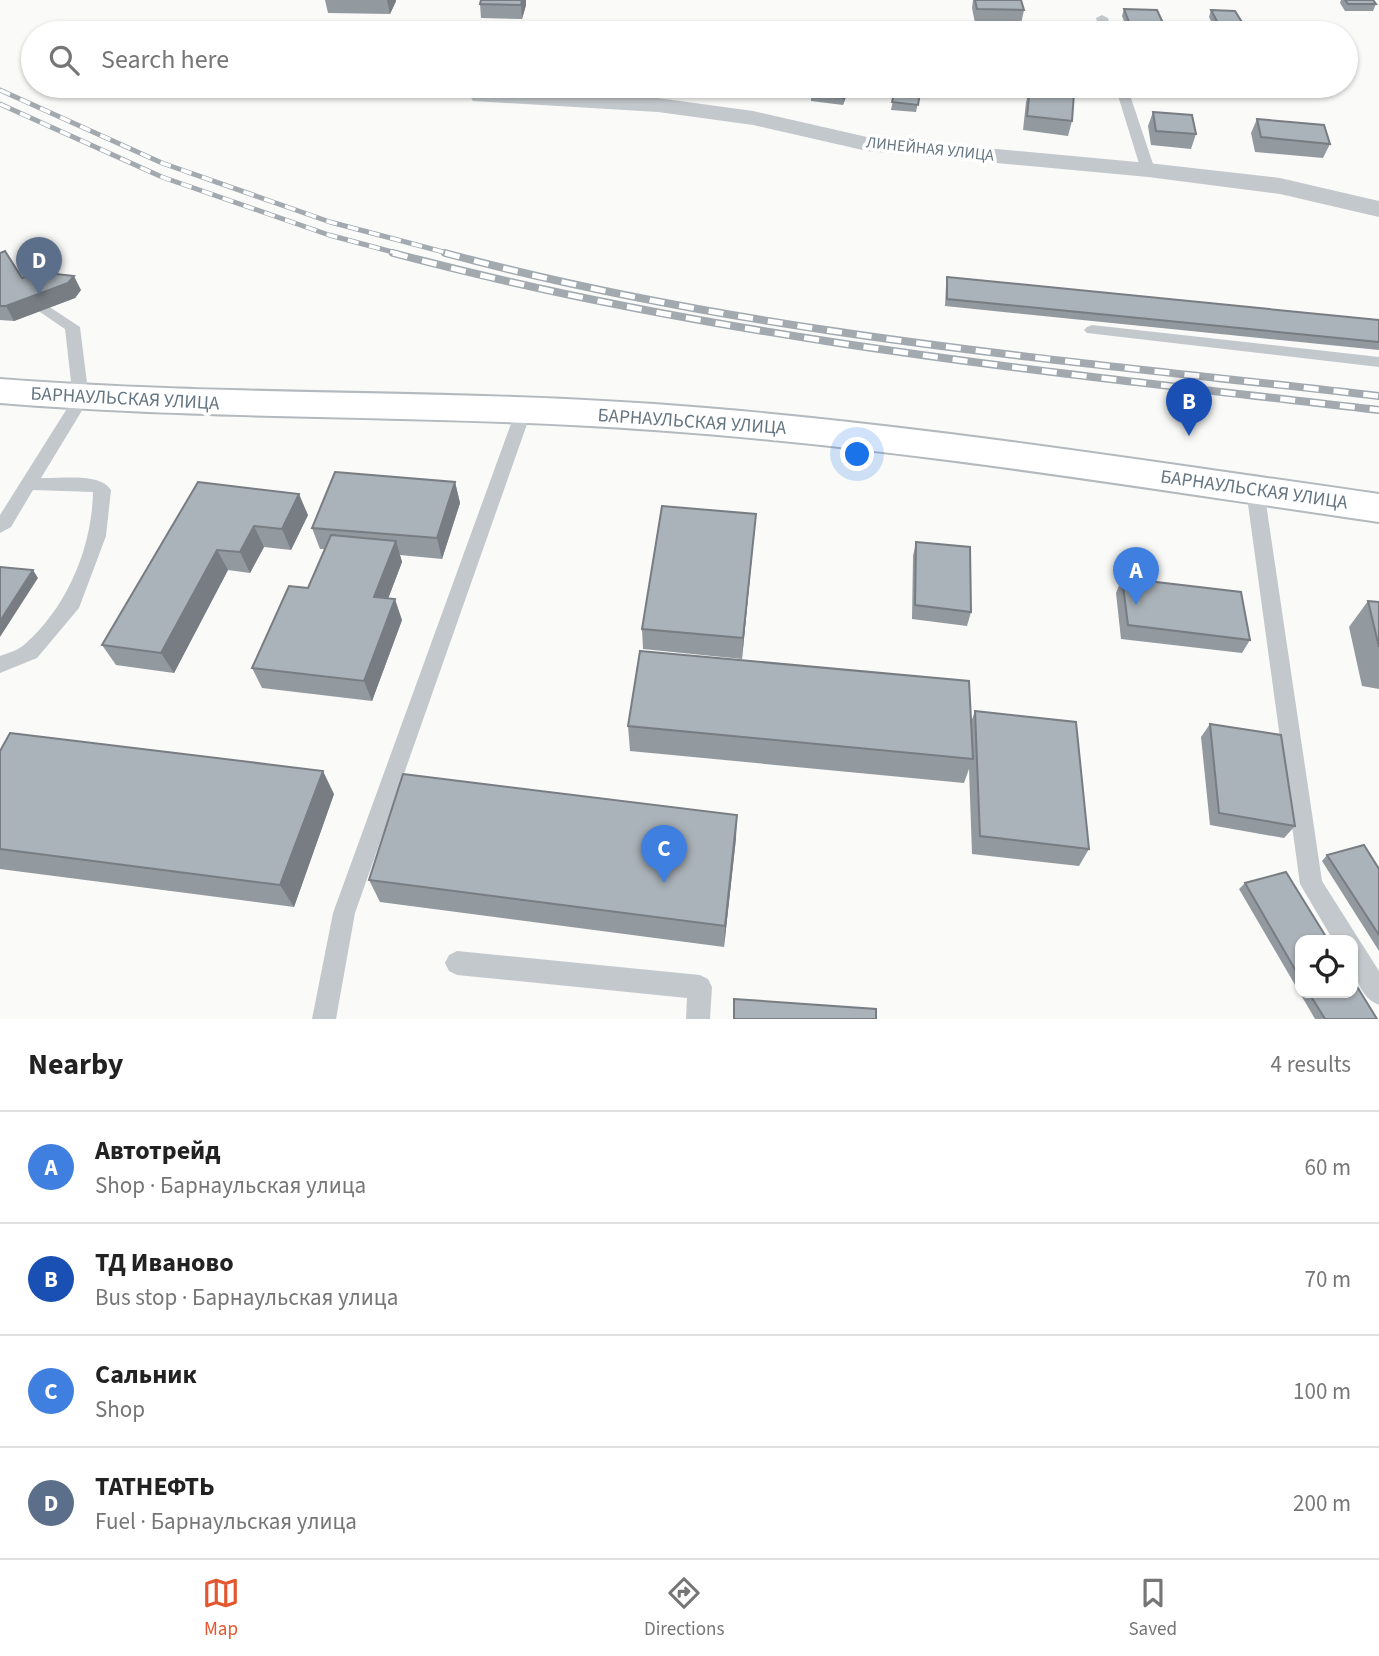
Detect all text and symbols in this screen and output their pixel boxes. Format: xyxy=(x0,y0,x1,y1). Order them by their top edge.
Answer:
search box xyxy=(21,21,1358,98)
icon: search xyxy=(45,41,83,79)
text: Search here xyxy=(101,41,229,78)
street label: ЛИНЕЙНАЯ УЛИЦА xyxy=(865,131,995,167)
pin: D xyxy=(16,237,62,295)
pin: B xyxy=(1166,378,1212,436)
street label: БАРНАУЛЬСКАЯ УЛИЦА xyxy=(30,381,221,417)
street label: БАРНАУЛЬСКАЯ УЛИЦА xyxy=(597,402,788,442)
your location xyxy=(840,437,874,471)
street label: БАРНАУЛЬСКАЯ УЛИЦА xyxy=(1159,463,1350,517)
pin: A xyxy=(1113,547,1159,605)
pin: C xyxy=(641,825,687,883)
map controls xyxy=(1295,935,1358,998)
button: locate xyxy=(1295,935,1358,998)
text: Nearby xyxy=(28,1043,123,1086)
text: 4 results xyxy=(1271,1048,1351,1081)
text: Автотрейд xyxy=(95,1132,220,1169)
text: A xyxy=(44,1151,58,1184)
text: 60 m xyxy=(1304,1151,1351,1184)
text: Shop · Барнаульская улица xyxy=(95,1169,366,1202)
text: ТД Иваново xyxy=(95,1244,234,1281)
text: B xyxy=(44,1263,58,1296)
text: 70 m xyxy=(1304,1263,1351,1296)
text: Bus stop · Барнаульская улица xyxy=(95,1281,398,1314)
text: Сальник xyxy=(95,1356,197,1393)
text: C xyxy=(44,1375,58,1408)
text: 100 m xyxy=(1293,1375,1351,1408)
text: Shop xyxy=(95,1393,145,1426)
text: ТАТНЕФТЬ xyxy=(95,1468,215,1505)
text: D xyxy=(44,1487,58,1520)
text: 200 m xyxy=(1293,1487,1351,1520)
text: Fuel · Барнаульская улица xyxy=(95,1505,357,1538)
tab: Map xyxy=(202,1574,240,1643)
tab: Directions xyxy=(644,1574,724,1643)
tab: Saved xyxy=(1128,1574,1177,1643)

